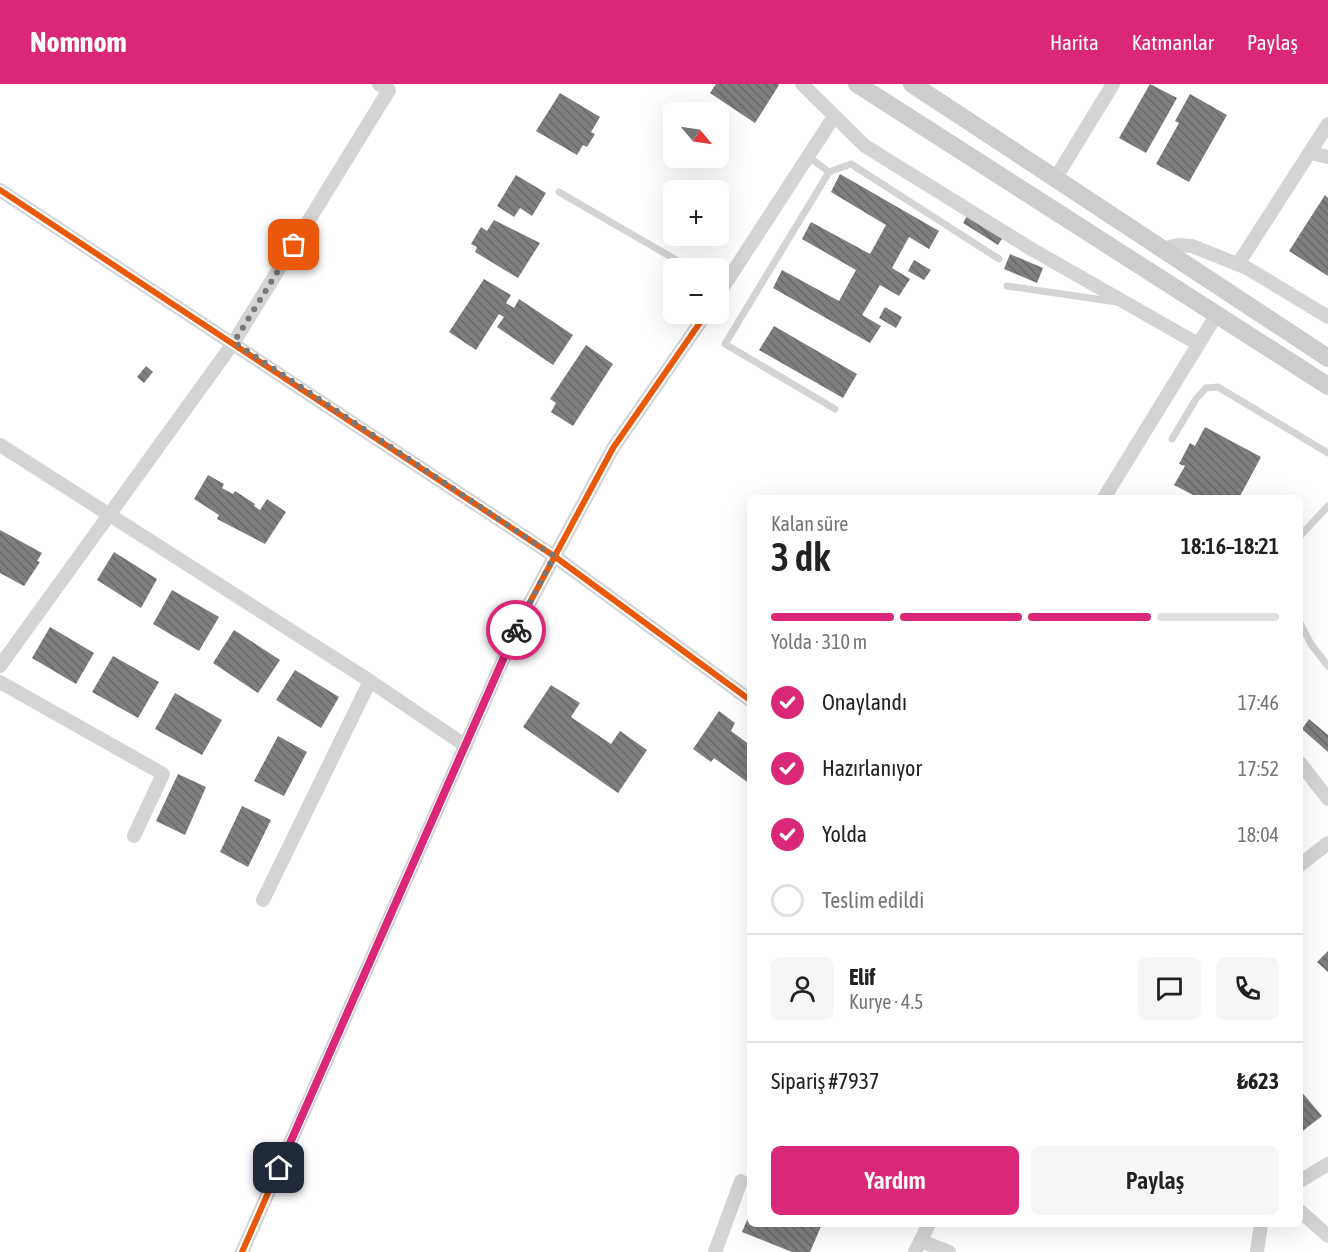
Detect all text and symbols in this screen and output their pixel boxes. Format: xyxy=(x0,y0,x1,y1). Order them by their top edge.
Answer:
text: Nomnom xyxy=(30,26,127,58)
text: Harita xyxy=(1050,30,1099,54)
text: Katmanlar xyxy=(1132,30,1214,54)
text: Paylaş xyxy=(1247,30,1298,54)
north arrow xyxy=(663,102,729,168)
map controls xyxy=(663,102,729,324)
button: + xyxy=(663,180,729,246)
pin xyxy=(268,219,319,270)
icon: bag xyxy=(277,228,310,261)
button: − xyxy=(663,258,729,324)
text: Kalan süre xyxy=(771,512,848,535)
text: 18:16–18:21 xyxy=(1181,533,1279,559)
text: 3 dk xyxy=(771,535,830,579)
courier xyxy=(486,600,546,660)
icon: bike xyxy=(500,614,533,647)
text: Yolda · 310 m xyxy=(771,630,867,653)
icon: check xyxy=(771,686,804,719)
text: Onaylandı xyxy=(822,689,907,715)
text: 17:46 xyxy=(1238,691,1279,714)
icon: check xyxy=(771,752,804,785)
text: Hazırlanıyor xyxy=(822,755,922,781)
text: 17:52 xyxy=(1238,757,1279,780)
icon: check xyxy=(771,818,804,851)
text: Yolda xyxy=(822,821,867,847)
text: 18:04 xyxy=(1237,823,1279,846)
text: Teslim edildi xyxy=(822,887,924,913)
button: person xyxy=(771,957,834,1020)
button: chat xyxy=(1138,957,1201,1020)
button: phone xyxy=(1216,957,1279,1020)
text: Elif xyxy=(849,964,875,990)
text: Kurye · 4.5 xyxy=(849,990,923,1013)
text: Sipariş #7937 xyxy=(771,1068,879,1094)
text: ₺623 xyxy=(1237,1068,1279,1094)
pin xyxy=(253,1142,304,1193)
button: Yardım xyxy=(771,1146,1019,1215)
button: Paylaş xyxy=(1031,1146,1279,1215)
icon: home xyxy=(262,1151,295,1184)

